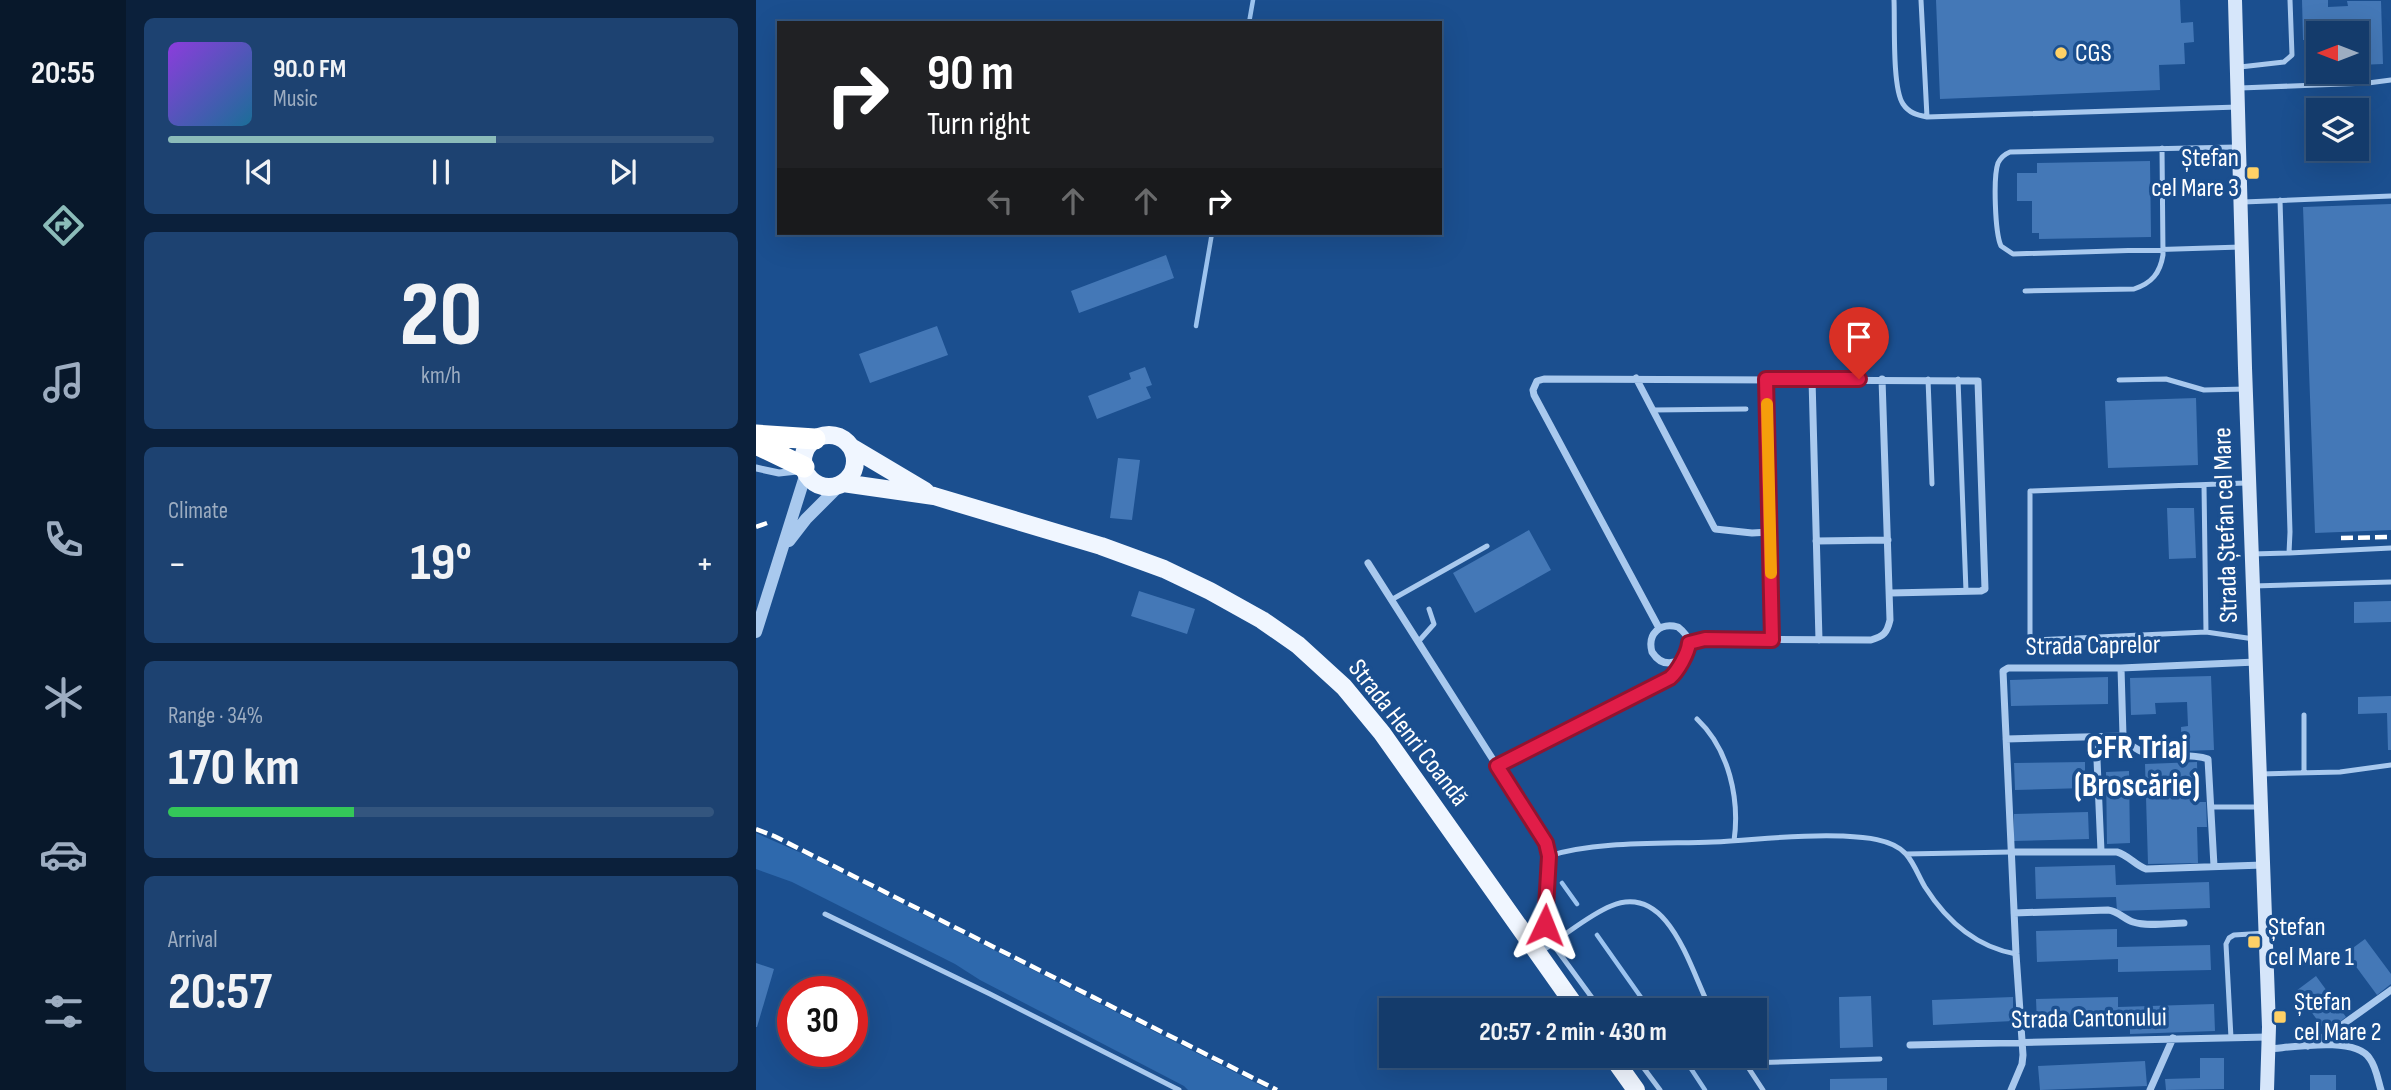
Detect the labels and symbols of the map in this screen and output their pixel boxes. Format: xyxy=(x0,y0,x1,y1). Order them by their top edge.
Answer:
north arrow xyxy=(2306,21,2370,84)
place label: CGS xyxy=(2075,38,2112,69)
marker: CGS xyxy=(2053,45,2069,61)
place label: Ștefan cel Mare 3 xyxy=(2151,143,2239,204)
marker: Ștefan cel Mare 3 xyxy=(2245,165,2261,181)
pin xyxy=(1829,307,1889,379)
street label: Strada Ștefan cel Mare xyxy=(2207,427,2245,623)
street label: Strada Caprelor xyxy=(2025,629,2161,663)
street label: Strada Henri Coandă xyxy=(1341,654,1475,812)
district label: CFR Triaj (Broscărie) xyxy=(2074,728,2200,806)
position arrow xyxy=(1508,888,1582,962)
place label: Ștefan cel Mare 1 xyxy=(2268,912,2354,973)
marker: Ștefan cel Mare 1 xyxy=(2246,934,2262,950)
speed limit sign: 30 xyxy=(777,976,868,1067)
place label: Ștefan cel Mare 2 xyxy=(2294,987,2382,1048)
street label: Strada Cantonului xyxy=(2011,1002,2167,1036)
marker: Ștefan cel Mare 2 xyxy=(2272,1009,2288,1025)

